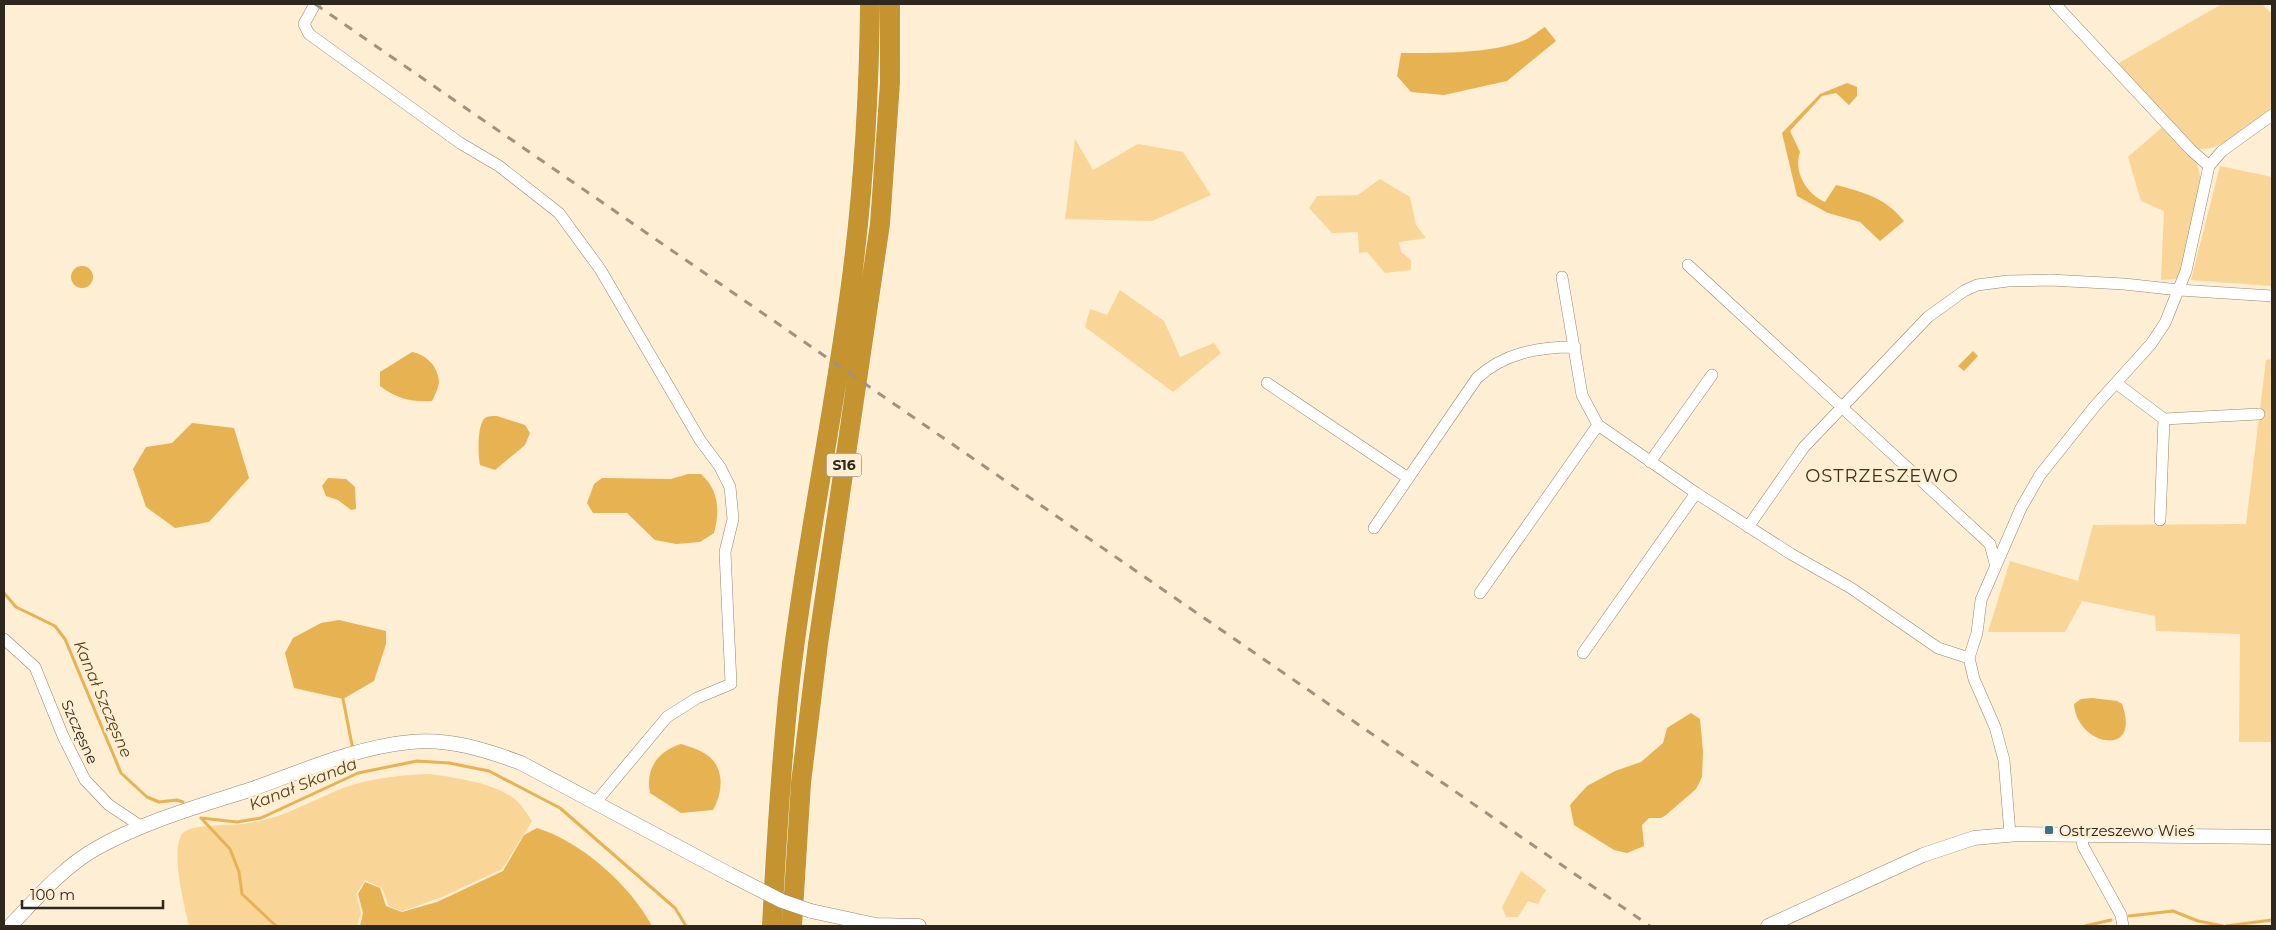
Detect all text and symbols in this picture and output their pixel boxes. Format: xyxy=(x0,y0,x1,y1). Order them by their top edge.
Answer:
road number: S16 xyxy=(826,454,862,476)
district label: OSTRZESZEWO xyxy=(1805,465,1959,487)
water label: Kanał Szczęsne xyxy=(70,638,136,760)
street label: Szczęsne xyxy=(58,697,102,767)
water label: Kanał Skanda xyxy=(246,754,360,814)
place label: Ostrzeszewo Wieś xyxy=(2059,821,2194,840)
marker: Ostrzeszewo Wieś xyxy=(2043,824,2055,836)
scale bar xyxy=(22,878,164,910)
text: 100 m xyxy=(30,885,75,904)

